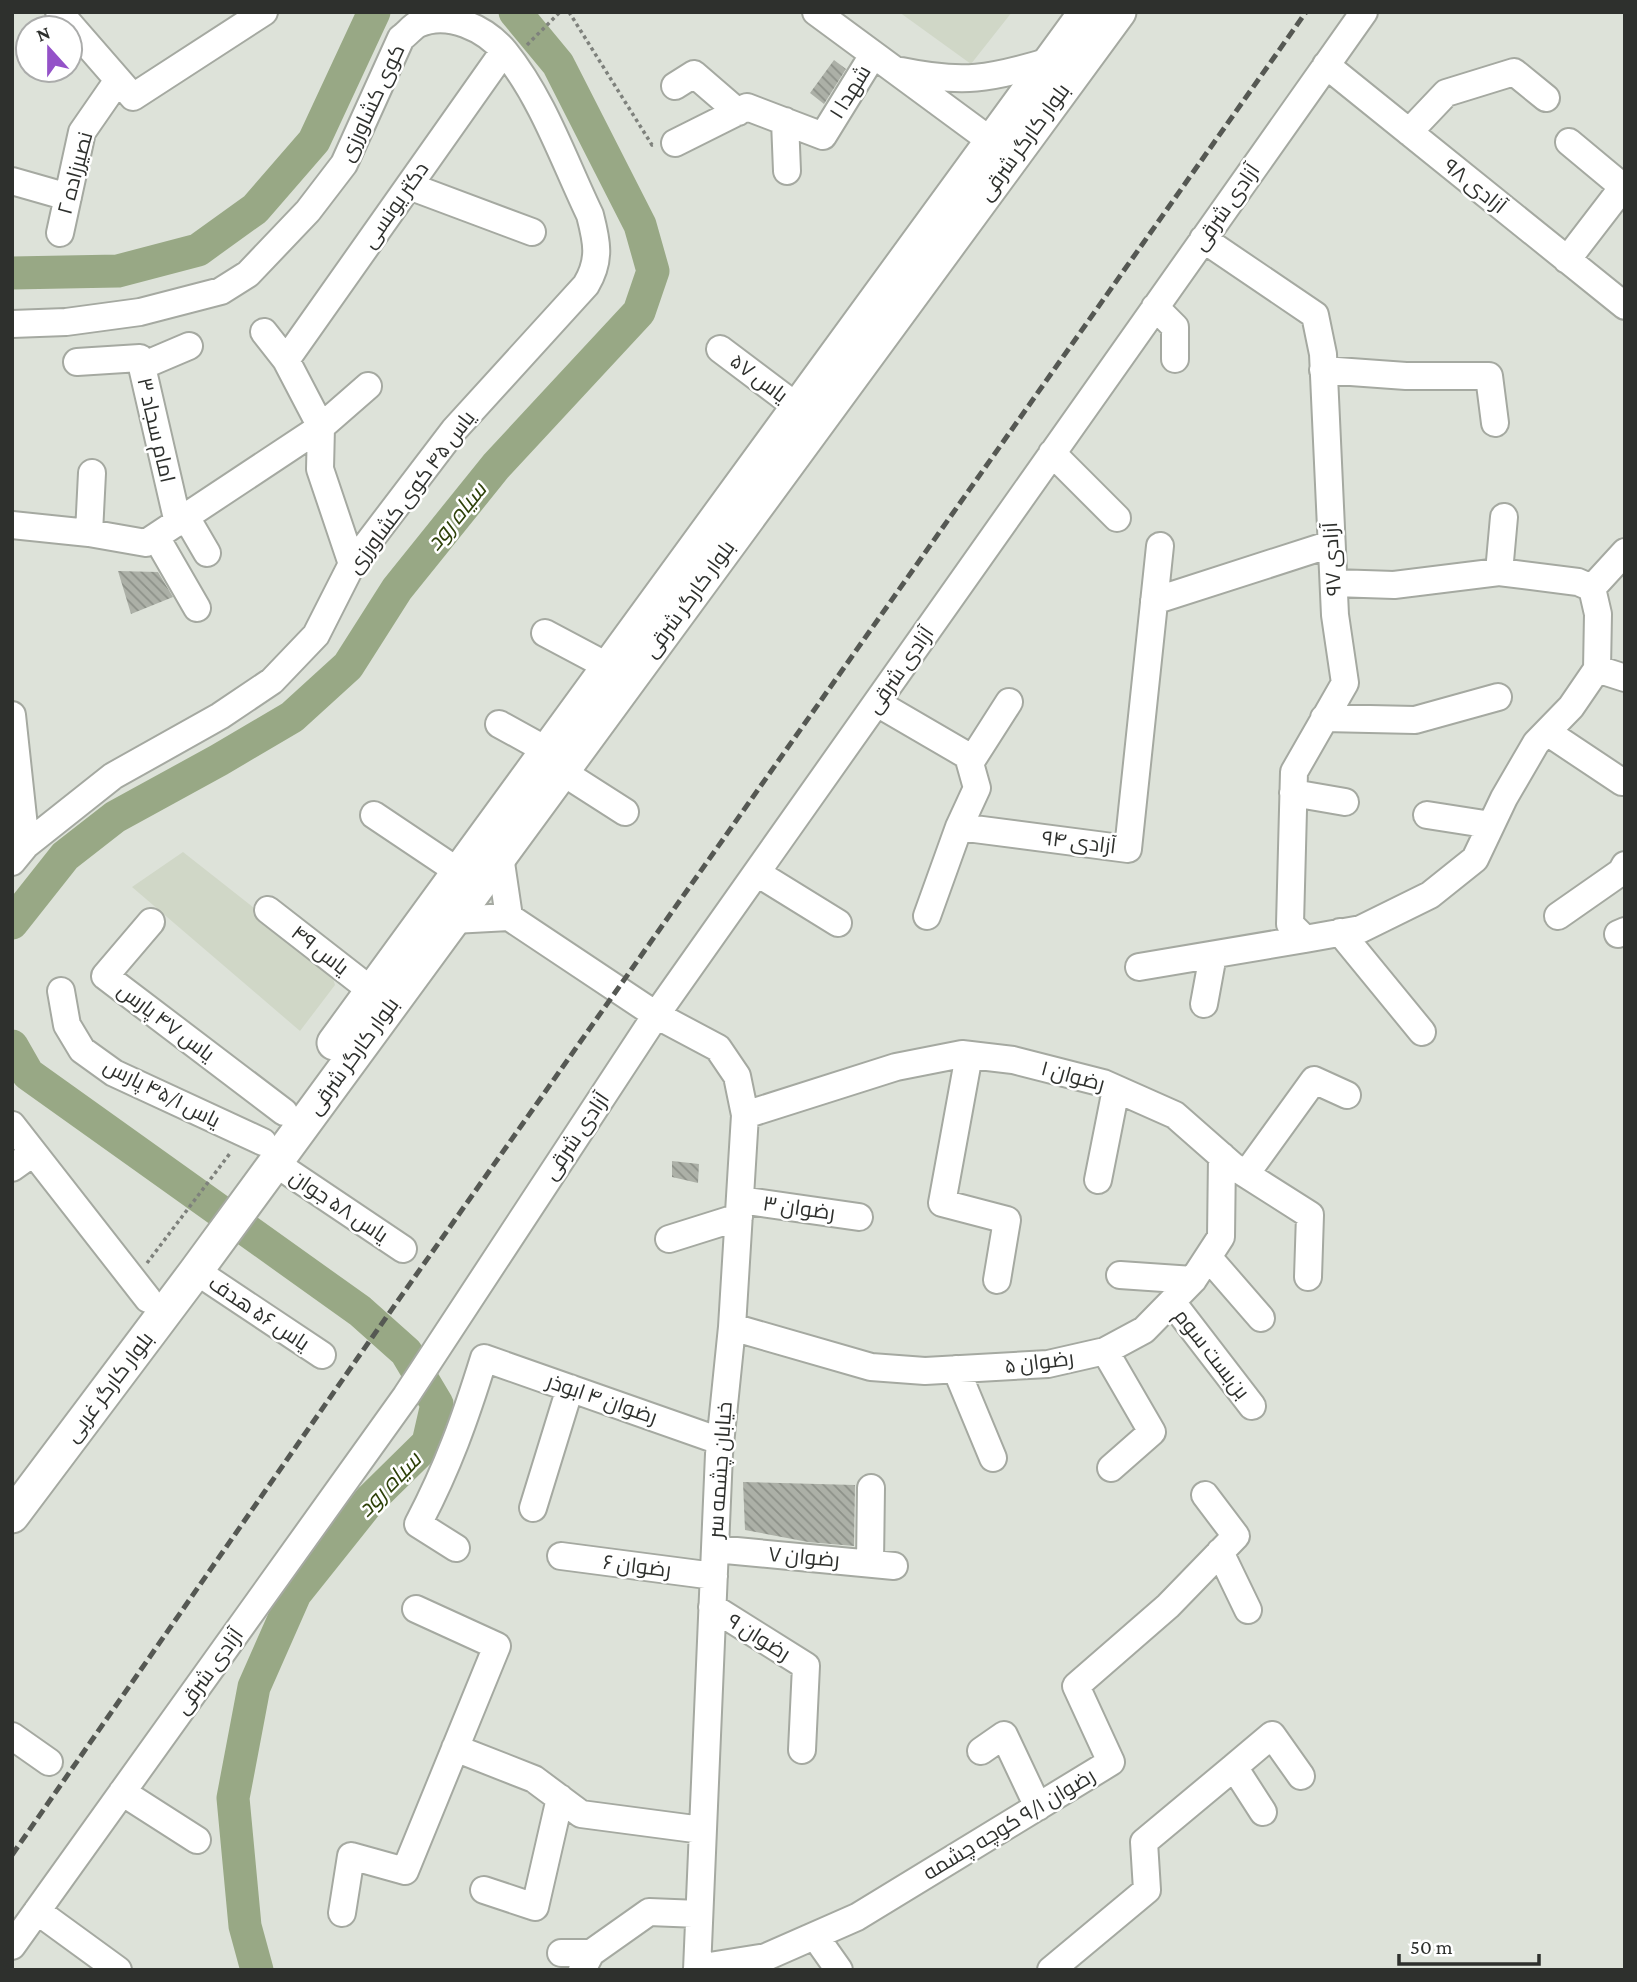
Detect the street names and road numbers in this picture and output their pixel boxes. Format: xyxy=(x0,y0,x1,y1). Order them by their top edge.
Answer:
street label: کوی کشاورزی xyxy=(334,41,411,166)
street label: شهدا ۱ xyxy=(824,61,877,124)
street label: بلوار کارگر شرقی xyxy=(973,79,1075,206)
street label: نصیرزاده ۲ xyxy=(52,129,98,217)
street label: آزادی ۹۸ xyxy=(1438,153,1511,220)
street label: دکتر یونسی xyxy=(357,157,434,253)
street label: آزادی شرقی xyxy=(1187,159,1266,255)
street label: یاس ۵۷ xyxy=(725,349,793,408)
street label: امام سجاد ۳ xyxy=(130,375,180,485)
street label: یاس ۴۵ کوی کشاورزی xyxy=(342,406,481,579)
street label: آزادی ۹۷ xyxy=(1318,521,1347,596)
street label: بلوار کارگر شرقی xyxy=(638,536,740,663)
street label: آزادی شرقی xyxy=(861,622,940,718)
street label: آزادی ۹۴ xyxy=(1040,826,1118,859)
street label: یاس ۴۹ xyxy=(286,920,354,981)
street label: یاس ۴۷ پارس xyxy=(112,978,219,1068)
street label: بلوار کارگر شرقی xyxy=(302,993,404,1120)
street label: یاس ۴۵/۱ پارس xyxy=(99,1053,225,1135)
street label: رضوان ۱ xyxy=(1038,1056,1107,1097)
street label: آزادی شرقی xyxy=(538,1087,615,1185)
street label: یاس ۵۸ جوان xyxy=(285,1164,393,1249)
street label: رضوان ۳ xyxy=(761,1191,837,1226)
street label: یاس ۵۶ هدف xyxy=(204,1271,314,1357)
street label: بن‌بست سوم xyxy=(1168,1304,1255,1405)
street label: بلوار کارگر غربی xyxy=(60,1327,159,1447)
street label: رضوان ۵ xyxy=(1003,1346,1075,1379)
street label: رضوان ۴ ابوذر xyxy=(542,1369,660,1430)
street label: خیابان چشمه سر xyxy=(703,1401,739,1540)
street label: رضوان ۷ xyxy=(767,1542,841,1573)
street label: رضوان ۶ xyxy=(601,1550,672,1583)
street label: رضوان ۹ xyxy=(723,1608,795,1666)
street label: آزادی شرقی xyxy=(170,1623,249,1719)
street label: رضوان ۹/۱ کوچه چشمه xyxy=(919,1763,1100,1887)

